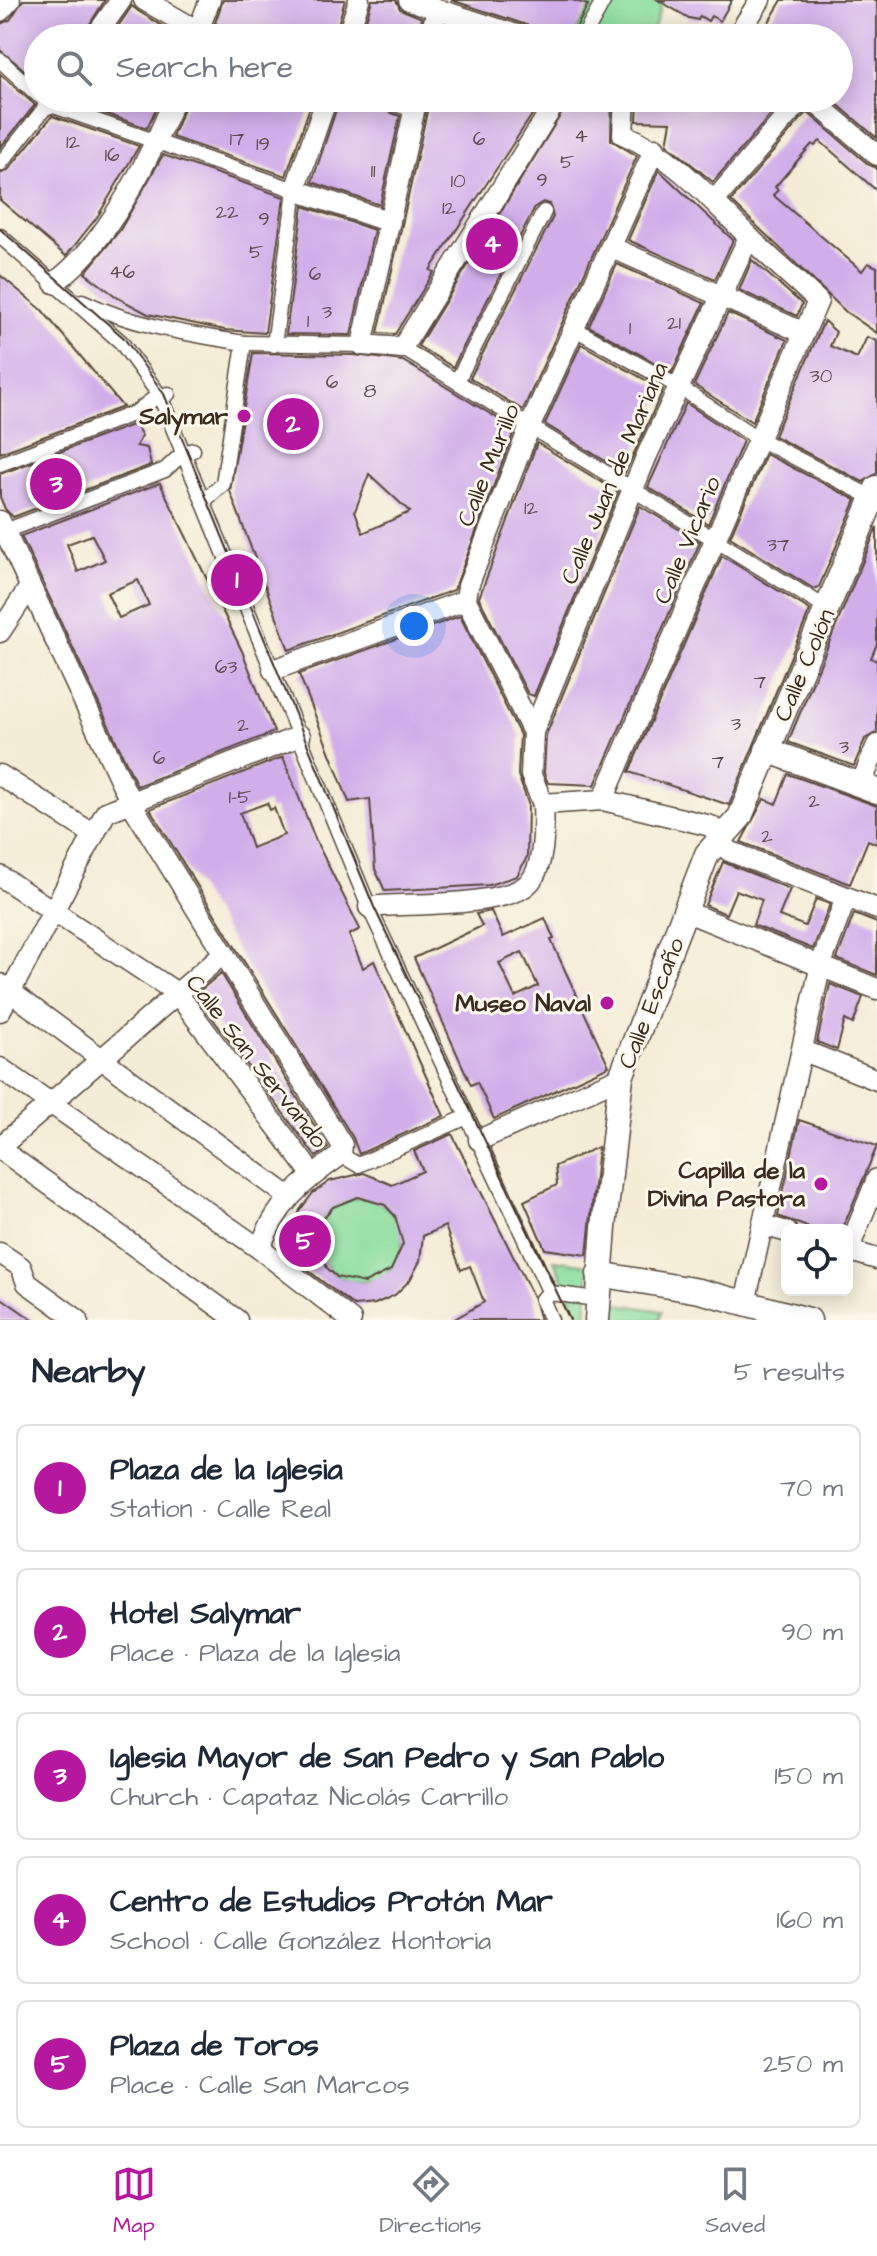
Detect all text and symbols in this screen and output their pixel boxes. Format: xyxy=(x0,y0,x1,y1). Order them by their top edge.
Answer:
search box xyxy=(24,24,853,112)
icon: search xyxy=(52,46,96,90)
text: Search here xyxy=(116,47,293,89)
house number: 4 xyxy=(574,122,588,150)
house number: 17 xyxy=(230,125,244,153)
house number: 6 xyxy=(473,125,486,153)
house number: 12 xyxy=(66,128,81,156)
house number: 19 xyxy=(256,130,270,158)
house number: 16 xyxy=(104,141,120,169)
house number: 5 xyxy=(560,148,574,176)
house number: 11 xyxy=(370,157,376,185)
house number: 9 xyxy=(536,166,548,194)
house number: 10 xyxy=(450,167,466,195)
house number: 12 xyxy=(442,194,457,222)
house number: 22 xyxy=(216,198,239,226)
house number: 9 xyxy=(258,205,270,233)
pin: 4 xyxy=(466,214,518,274)
house number: 5 xyxy=(249,238,263,266)
house number: 46 xyxy=(109,258,136,286)
house number: 6 xyxy=(309,260,322,288)
house number: 3 xyxy=(322,298,332,326)
house number: 1 xyxy=(307,307,310,335)
house number: 21 xyxy=(667,309,681,337)
house number: 1 xyxy=(629,314,632,342)
street label: Calle Juan de Mariana xyxy=(553,357,677,590)
house number: 30 xyxy=(810,362,833,390)
house number: 6 xyxy=(326,368,339,396)
house number: 8 xyxy=(364,377,377,405)
pin: 2 xyxy=(267,394,319,454)
street label: Calle Murillo xyxy=(449,399,529,532)
place label: Salymar xyxy=(138,400,229,436)
marker: Salymar xyxy=(235,407,253,425)
pin: 3 xyxy=(30,454,82,514)
street label: Calle Vicario xyxy=(646,471,730,610)
house number: 12 xyxy=(524,494,539,522)
house number: 37 xyxy=(767,531,789,559)
pin: 1 xyxy=(211,550,263,610)
street label: Calle Colón xyxy=(766,604,844,727)
your location xyxy=(394,606,434,646)
house number: 63 xyxy=(215,653,237,681)
house number: 7 xyxy=(754,668,766,696)
house number: 3 xyxy=(731,710,741,738)
house number: 2 xyxy=(237,711,249,739)
house number: 3 xyxy=(839,733,849,761)
house number: 6 xyxy=(153,744,166,772)
house number: 7 xyxy=(712,748,724,776)
house number: 1-5 xyxy=(229,783,251,811)
house number: 2 xyxy=(808,787,820,815)
house number: 2 xyxy=(761,822,773,850)
street label: Calle Escaño xyxy=(610,932,694,1074)
street label: Calle San Servando xyxy=(177,967,335,1156)
place label: Museo Naval xyxy=(455,987,591,1021)
marker: Museo Naval xyxy=(598,994,616,1012)
place label: Capilla de la Divina Pastora xyxy=(648,1154,806,1216)
marker: Capilla de la Divina Pastora xyxy=(812,1175,830,1193)
pin: 5 xyxy=(279,1211,331,1271)
map controls xyxy=(781,1224,853,1296)
button: locate xyxy=(781,1224,853,1296)
text: Nearby xyxy=(32,1348,146,1396)
text: 5 results xyxy=(734,1354,845,1390)
text: Plaza de la Iglesia xyxy=(110,1449,343,1491)
text: 1 xyxy=(58,1470,62,1506)
text: 70 m xyxy=(780,1470,843,1506)
text: Station · Calle Real xyxy=(110,1491,331,1527)
text: Hotel Salymar xyxy=(110,1593,301,1635)
text: 2 xyxy=(53,1614,67,1650)
text: 90 m xyxy=(781,1614,843,1650)
text: Place · Plaza de la Iglesia xyxy=(110,1635,401,1671)
text: Iglesia Mayor de San Pedro y San Pablo xyxy=(110,1737,664,1779)
text: 3 xyxy=(53,1758,67,1794)
text: 150 m xyxy=(774,1758,843,1794)
text: Church · Capataz Nicolás Carrillo xyxy=(110,1779,508,1815)
text: Centro de Estudios Protón Mar xyxy=(110,1881,553,1923)
text: 4 xyxy=(51,1902,69,1938)
text: 160 m xyxy=(776,1902,843,1938)
text: School · Calle González Hontoria xyxy=(110,1923,491,1959)
text: Plaza de Toros xyxy=(110,2025,319,2067)
text: 5 xyxy=(51,2046,69,2082)
text: 250 m xyxy=(763,2046,843,2082)
text: Place · Calle San Marcos xyxy=(110,2067,410,2103)
tab: Map xyxy=(112,2162,156,2241)
tab: Directions xyxy=(379,2162,482,2241)
tab: Saved xyxy=(705,2162,765,2241)

